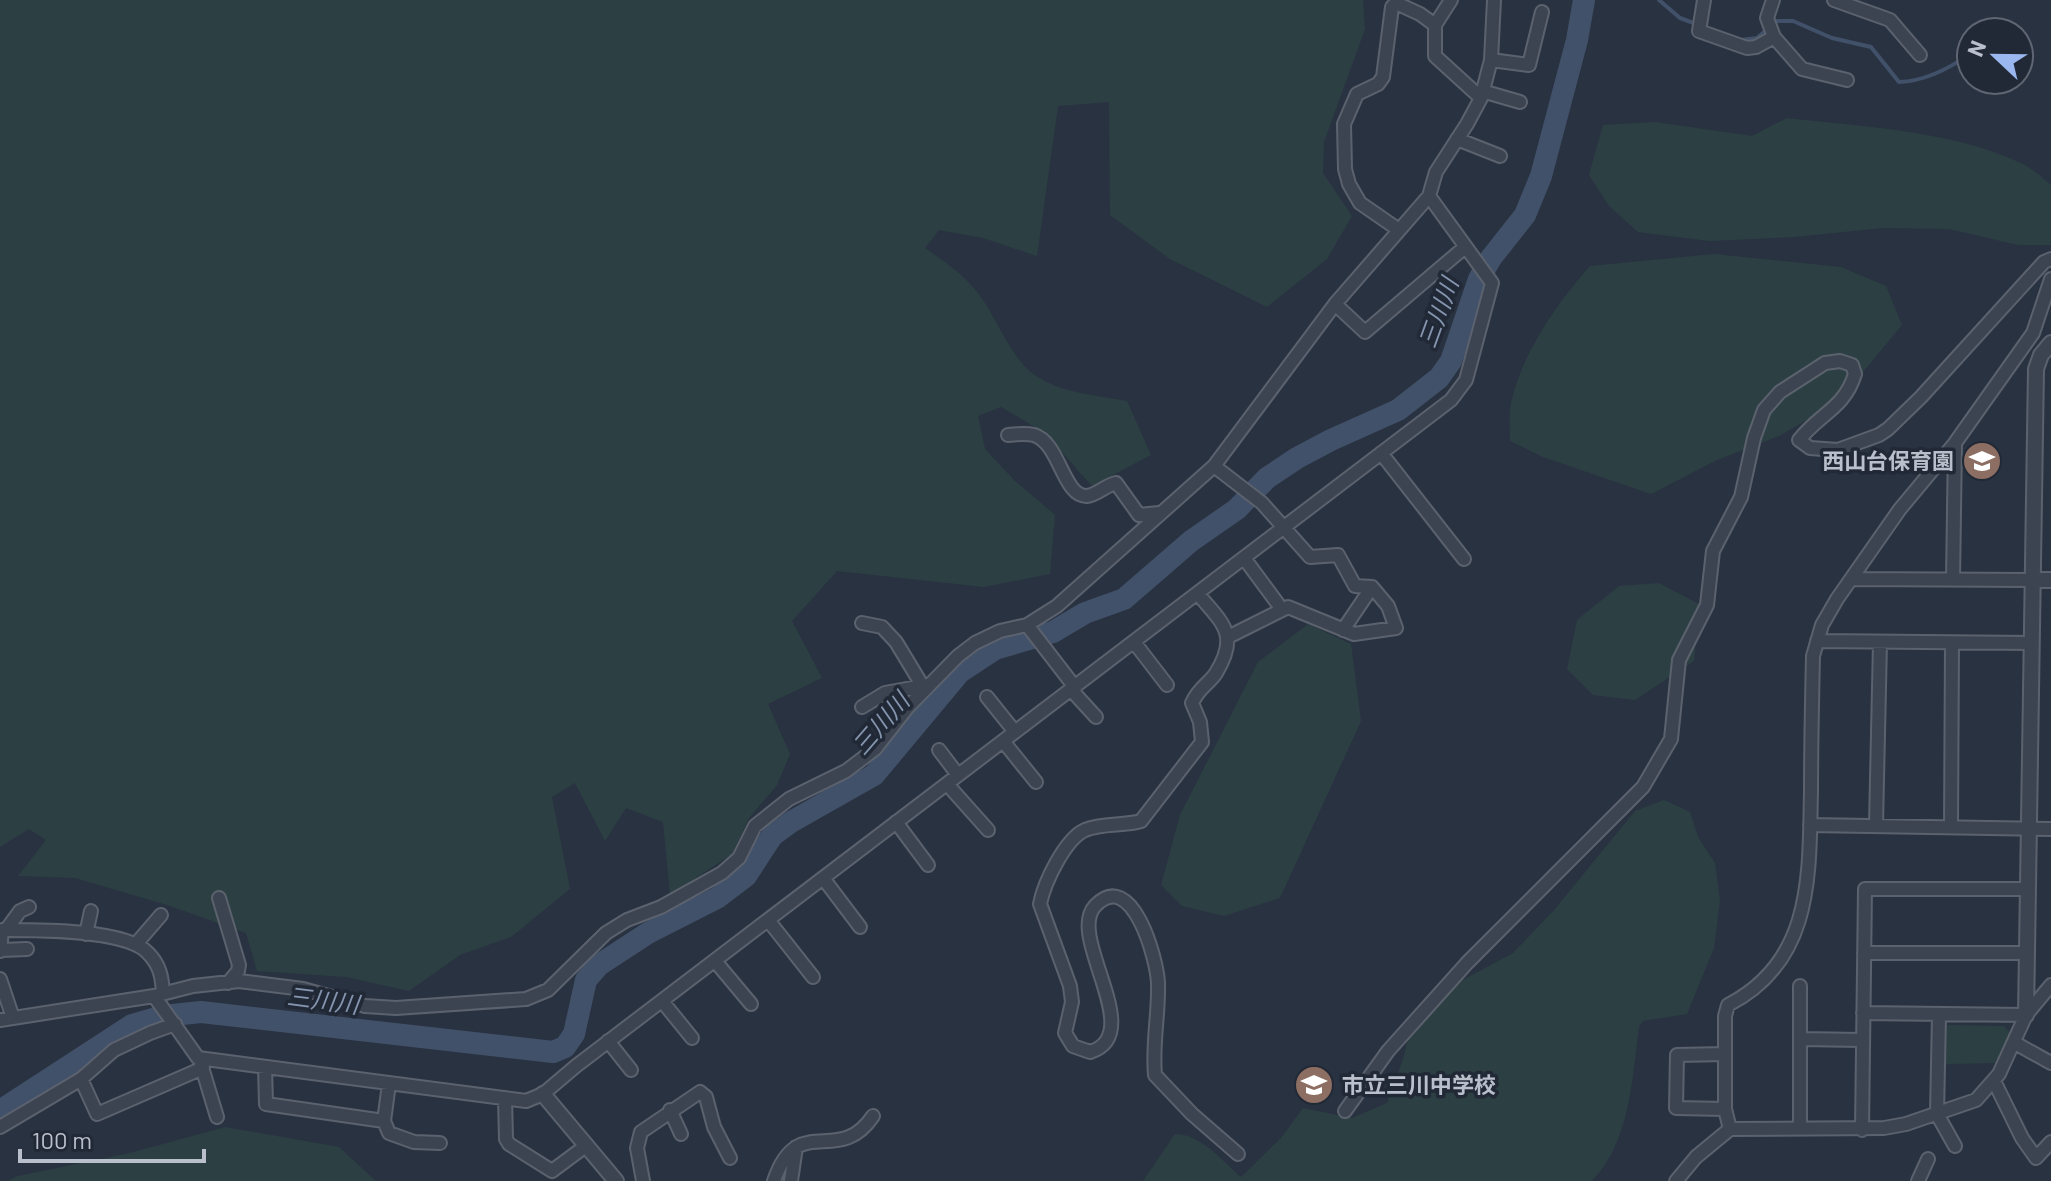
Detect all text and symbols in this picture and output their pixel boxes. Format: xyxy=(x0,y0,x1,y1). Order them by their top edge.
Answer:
north arrow xyxy=(1955,16,2035,96)
text: N xyxy=(1961,36,1990,60)
water label: 三川川 xyxy=(1412,271,1465,351)
school or university icon: 西山台保育園 xyxy=(1961,440,2003,482)
place label: 西山台保育園 xyxy=(1822,447,1954,473)
water label: 三川川 xyxy=(845,684,916,760)
water label: 三川川 xyxy=(286,981,364,1019)
school or university icon: 市立三川中学校 xyxy=(1293,1064,1335,1106)
place label: 市立三川中学校 xyxy=(1342,1071,1496,1097)
scale bar xyxy=(20,1113,204,1163)
text: 100 m xyxy=(32,1125,92,1154)

